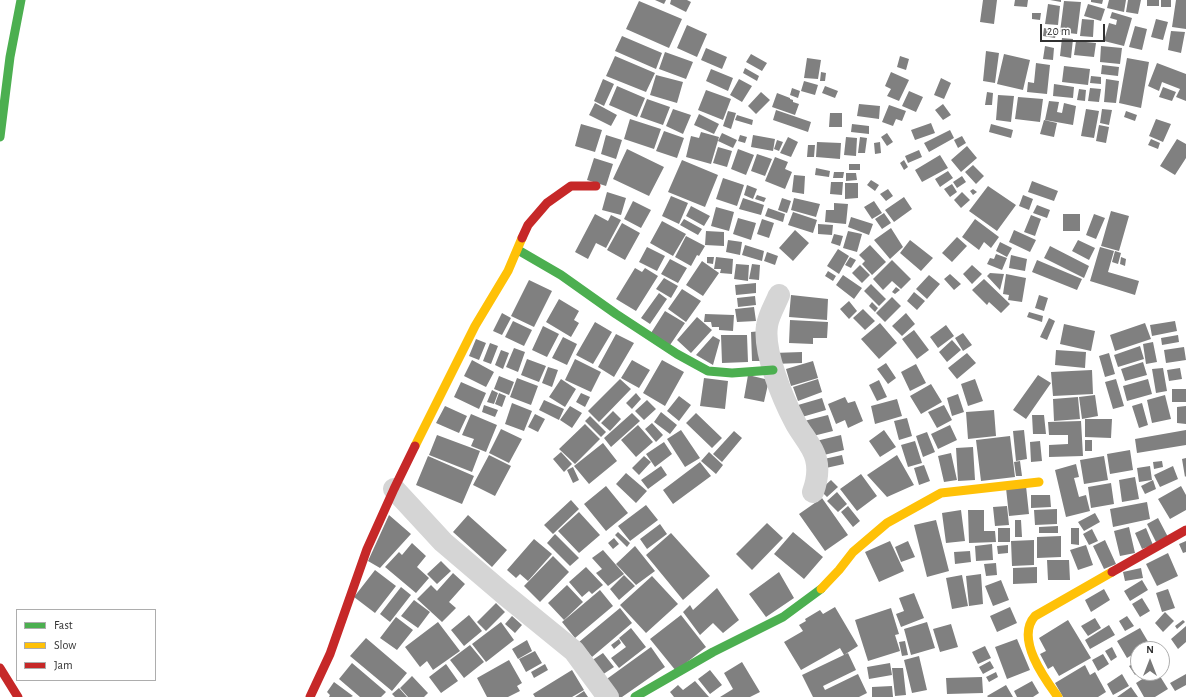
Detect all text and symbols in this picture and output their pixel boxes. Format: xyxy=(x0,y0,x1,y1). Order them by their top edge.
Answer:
scale bar xyxy=(1042,16,1107,42)
text: 20 m xyxy=(1047,25,1070,37)
legend xyxy=(16,609,156,681)
text: Fast xyxy=(54,619,73,631)
text: Slow xyxy=(54,639,76,651)
north arrow xyxy=(1130,641,1170,681)
text: N xyxy=(1146,644,1154,655)
text: Jam xyxy=(54,659,73,671)

